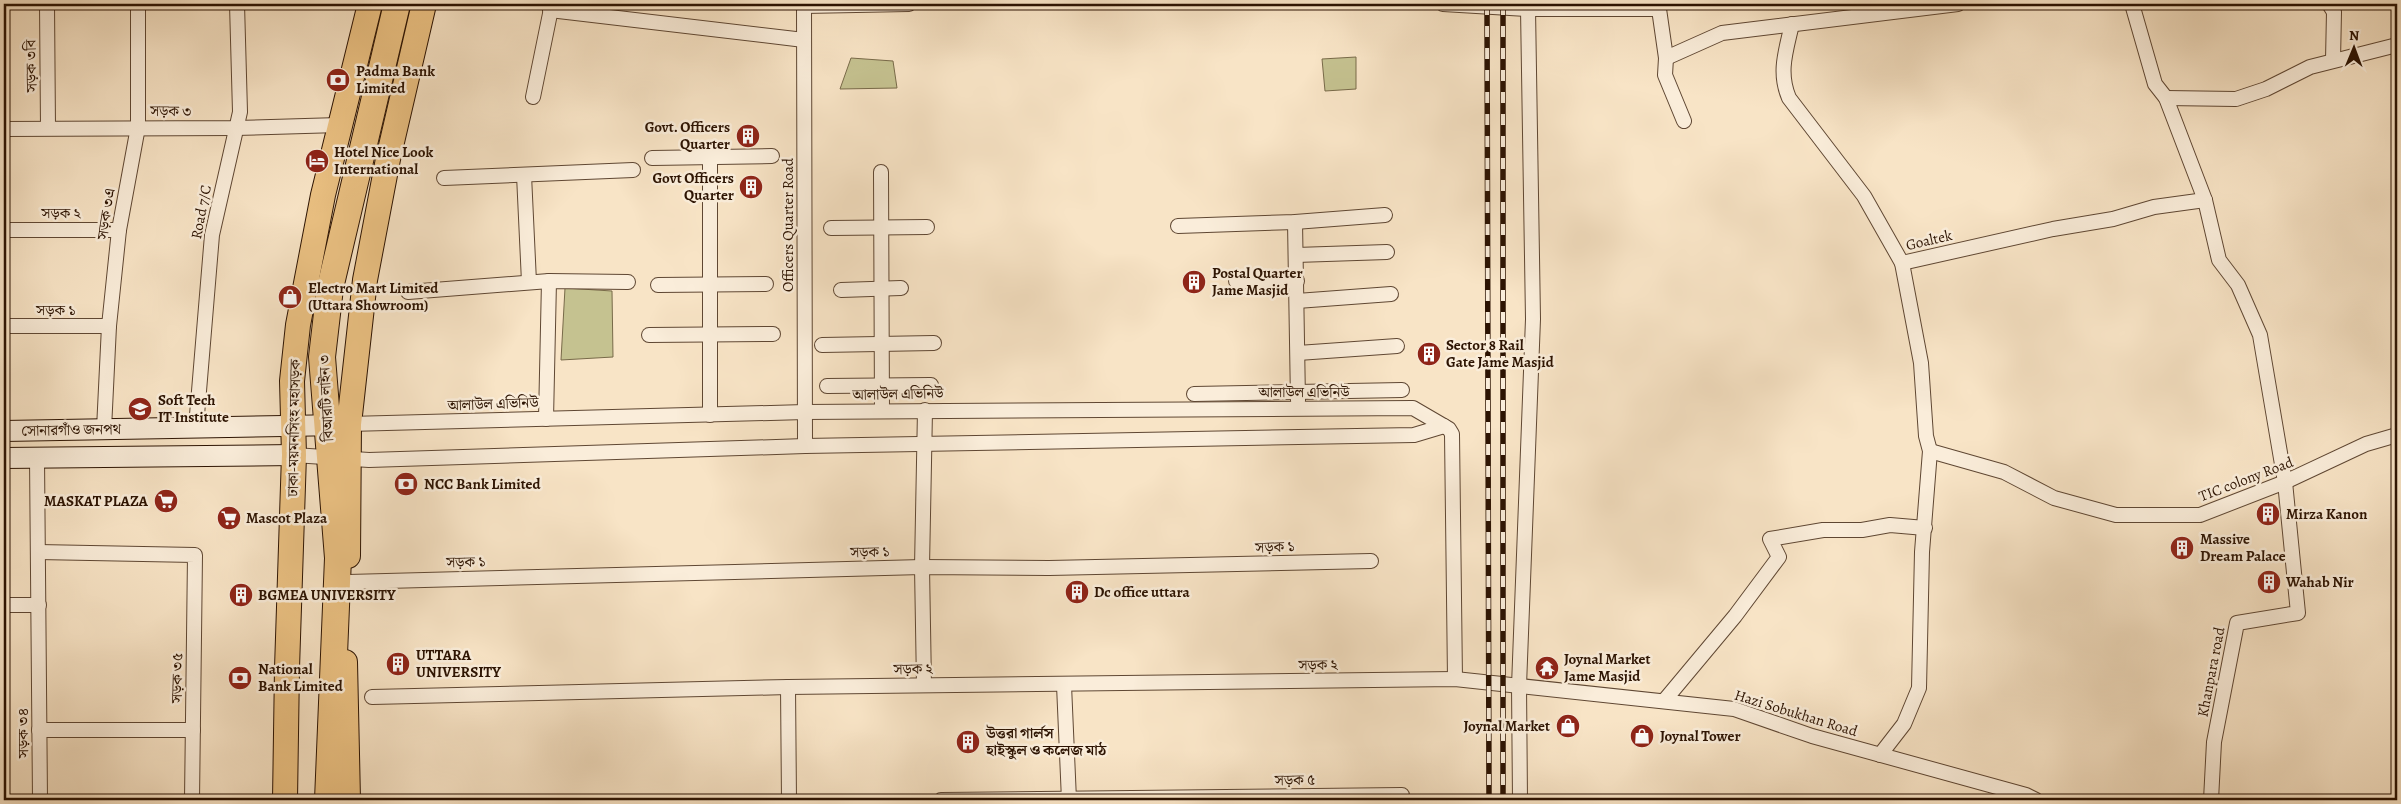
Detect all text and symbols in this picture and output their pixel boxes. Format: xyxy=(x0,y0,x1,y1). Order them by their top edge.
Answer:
north arrow xyxy=(2328,22,2378,72)
text: N xyxy=(2349,26,2359,45)
street label: সড়ক ৩বি xyxy=(21,38,41,94)
place label: Padma Bank Limited xyxy=(356,61,435,98)
bank icon: Padma Bank Limited xyxy=(325,67,351,93)
street label: সড়ক ৩ xyxy=(149,101,192,121)
place label: Govt. Officers Quarter xyxy=(645,117,730,154)
building icon: Govt. Officers Quarter xyxy=(735,123,761,149)
place label: Hotel Nice Look International xyxy=(334,142,433,179)
hotel icon: Hotel Nice Look International xyxy=(304,148,330,174)
street label: Officers Quarter Road xyxy=(778,157,798,292)
place label: Govt Officers Quarter xyxy=(653,168,734,205)
building icon: Govt Officers Quarter xyxy=(738,174,764,200)
street label: Road 7/C xyxy=(186,183,216,241)
street label: সড়ক ৩এ xyxy=(92,187,120,242)
street label: সড়ক ২ xyxy=(40,203,81,223)
street label: Goaltek xyxy=(1904,225,1955,255)
place label: Postal Quarter Jame Masjid xyxy=(1212,263,1303,300)
building icon: Postal Quarter Jame Masjid xyxy=(1181,269,1207,295)
place label: Electro Mart Limited (Uttara Showroom) xyxy=(308,278,439,315)
shop icon: Electro Mart Limited (Uttara Showroom) xyxy=(277,284,303,310)
street label: সড়ক ১ xyxy=(35,300,76,320)
place label: Sector 8 Rail Gate Jame Masjid xyxy=(1446,335,1555,372)
building icon: Sector 8 Rail Gate Jame Masjid xyxy=(1416,341,1442,367)
street label: বিআরটি লাইন ৩ xyxy=(314,354,338,443)
street label: ঢাকা-ময়মনসিংহ মহাসড়ক xyxy=(283,359,305,498)
street label: আলাউল এভিনিউ xyxy=(1257,382,1350,402)
street label: আলাউল এভিনিউ xyxy=(851,383,944,405)
place label: Soft Tech IT Institute xyxy=(158,390,229,427)
street label: আলাউল এভিনিউ xyxy=(446,392,540,416)
school or university icon: Soft Tech IT Institute xyxy=(127,396,153,422)
street label: সোনারগাঁও জনপথ xyxy=(21,419,122,441)
street label: TIC colony Road xyxy=(2196,451,2297,506)
bank icon: NCC Bank Limited xyxy=(393,471,419,497)
place label: NCC Bank Limited xyxy=(424,474,542,494)
supermarket icon: MASKAT PLAZA xyxy=(153,488,179,514)
place label: MASKAT PLAZA xyxy=(44,491,149,511)
building icon: Mirza Kanon xyxy=(2255,501,2281,527)
place label: Mirza Kanon xyxy=(2286,504,2368,524)
supermarket icon: Mascot Plaza xyxy=(216,505,242,531)
place label: Mascot Plaza xyxy=(246,508,328,528)
place label: Massive Dream Palace xyxy=(2200,529,2286,566)
building icon: Massive Dream Palace xyxy=(2169,535,2195,561)
street label: সড়ক ১ xyxy=(1254,536,1295,558)
street label: সড়ক ১ xyxy=(849,542,890,562)
street label: সড়ক ১ xyxy=(445,552,486,572)
building icon: Wahab Nir xyxy=(2256,569,2282,595)
place label: Wahab Nir xyxy=(2285,572,2354,592)
building icon: Dc office uttara xyxy=(1064,579,1090,605)
building icon: BGMEA UNIVERSITY xyxy=(228,582,254,608)
place label: Dc office uttara xyxy=(1094,582,1191,602)
place label: BGMEA UNIVERSITY xyxy=(258,585,397,605)
street label: Khanpara road xyxy=(2192,624,2230,719)
place label: UTTARA UNIVERSITY xyxy=(416,645,502,682)
place label: Joynal Market Jame Masjid xyxy=(1564,649,1650,686)
building icon: UTTARA UNIVERSITY xyxy=(385,651,411,677)
street label: সড়ক ৩৫ xyxy=(167,653,187,704)
street label: সড়ক ২ xyxy=(1297,655,1338,675)
temple icon: Joynal Market Jame Masjid xyxy=(1534,655,1560,681)
place label: National Bank Limited xyxy=(258,659,344,696)
street label: সড়ক ২ xyxy=(892,659,933,679)
bank icon: National Bank Limited xyxy=(227,665,253,691)
street label: Hazi Sobukhan Road xyxy=(1732,685,1861,742)
street label: সড়ক ৩৪ xyxy=(13,708,33,759)
shop icon: Joynal Market xyxy=(1555,713,1581,739)
place label: Joynal Market xyxy=(1464,716,1550,736)
place label: উত্তরা গার্লস হাইস্কুল ও কলেজ মাঠ xyxy=(985,723,1107,760)
shop icon: Joynal Tower xyxy=(1629,723,1655,749)
place label: Joynal Tower xyxy=(1660,726,1741,746)
building icon: উত্তরা গার্লস হাইস্কুল ও কলেজ মাঠ xyxy=(955,729,981,755)
street label: সড়ক ৫ xyxy=(1274,770,1315,790)

